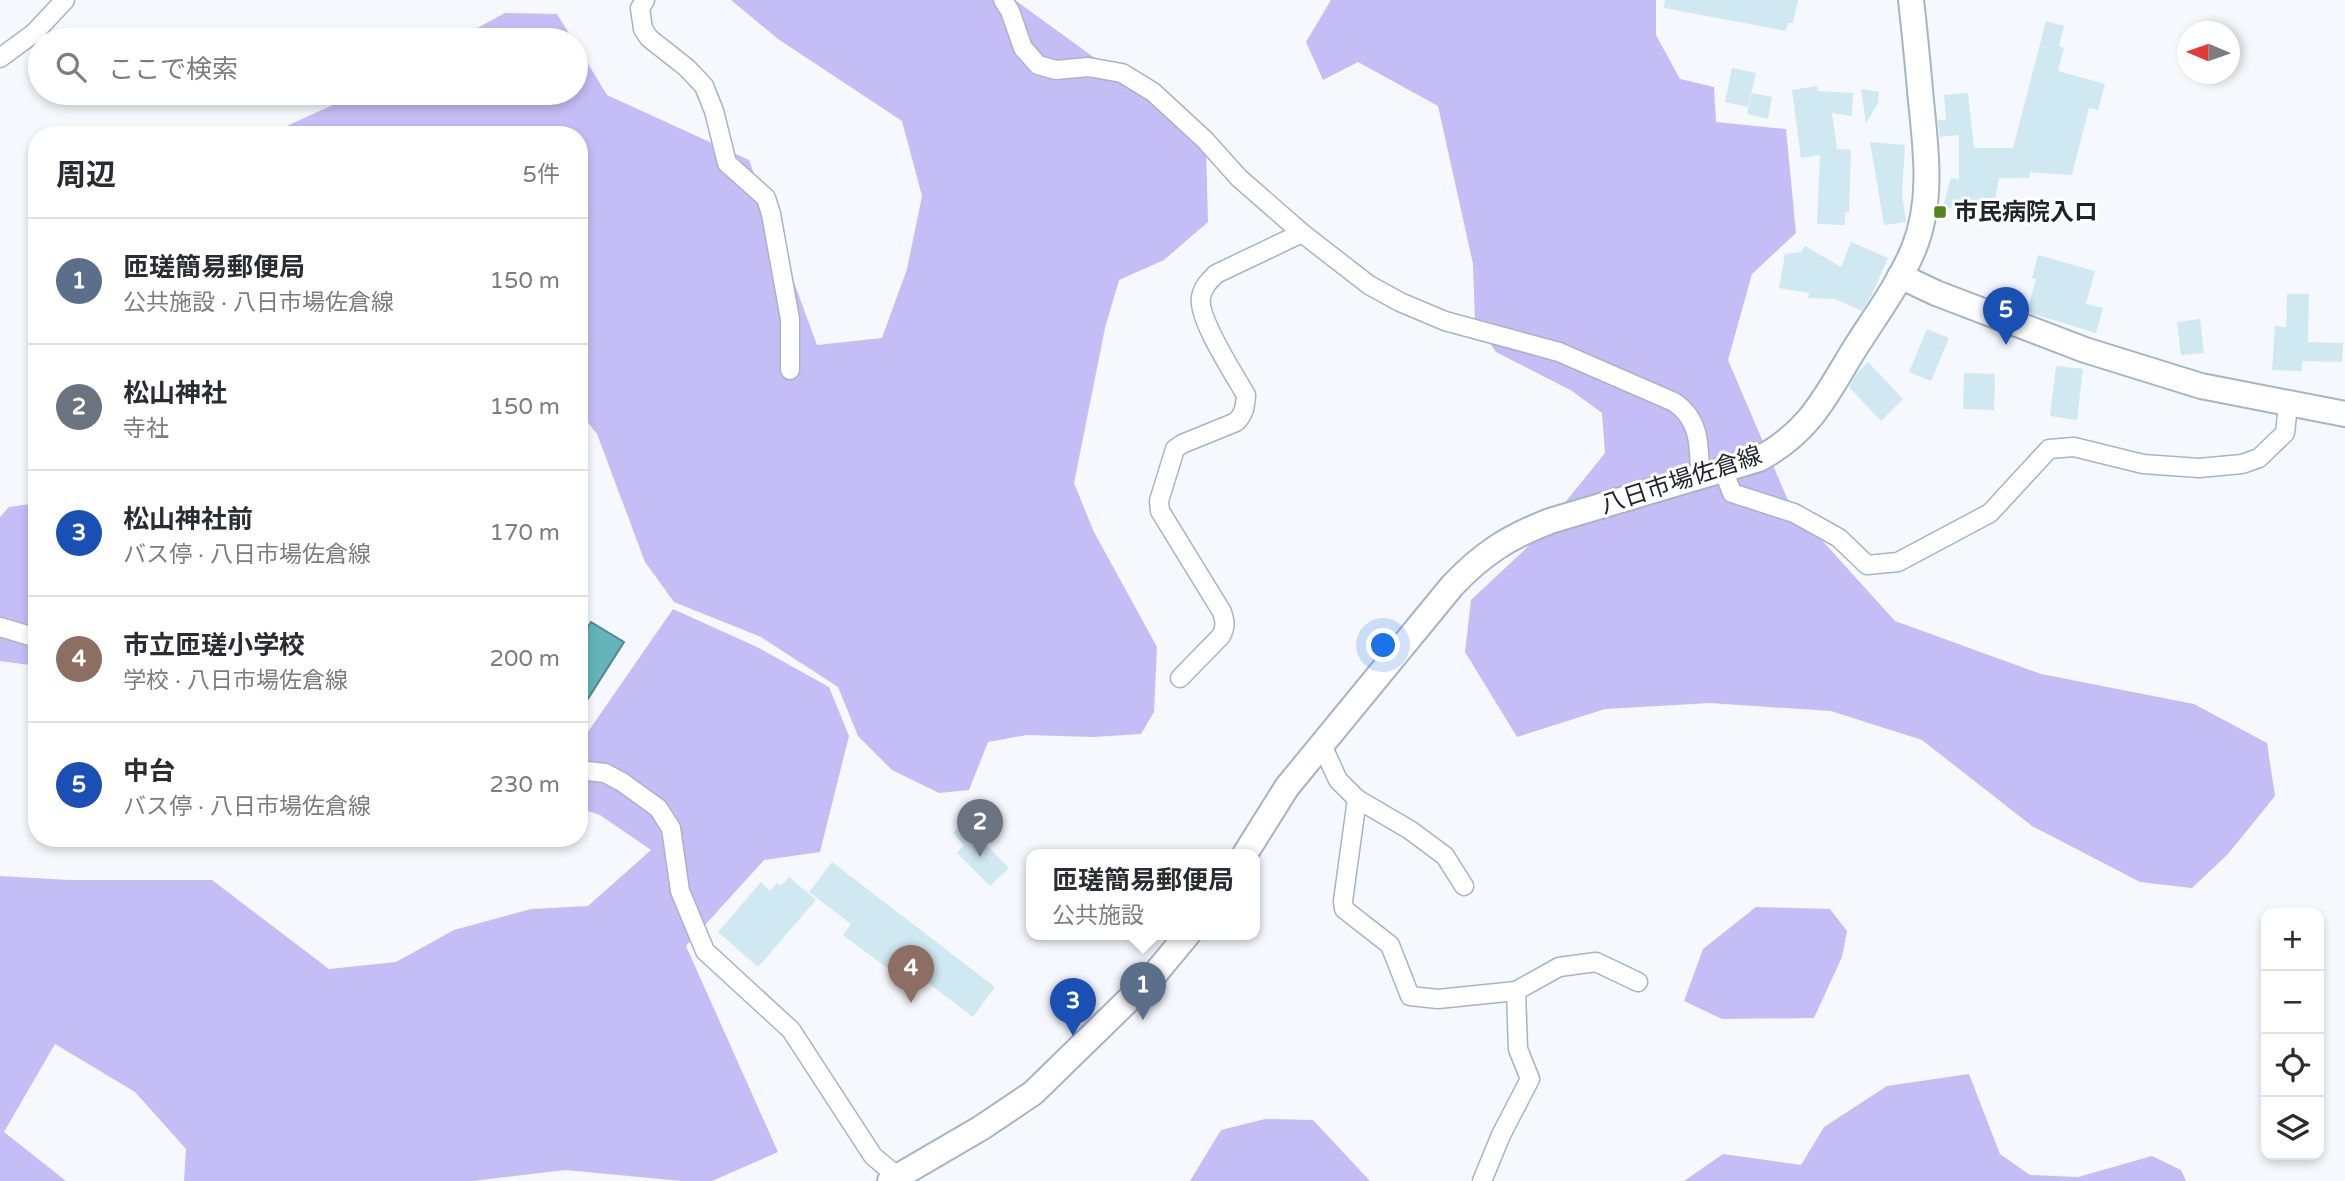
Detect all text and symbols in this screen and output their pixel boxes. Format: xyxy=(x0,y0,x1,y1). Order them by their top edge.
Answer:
north arrow xyxy=(2177,21,2240,84)
search box xyxy=(28,28,588,105)
icon: search xyxy=(52,48,90,86)
text: ここで検索 xyxy=(108,54,238,85)
text: 周辺 xyxy=(56,157,116,194)
text: 5件 xyxy=(523,161,560,189)
place label: 市民病院入ロ xyxy=(1954,198,2098,227)
marker: 市民病院入ロ xyxy=(1932,204,1948,220)
text: 匝瑳簡易郵便局 xyxy=(123,252,305,283)
text: 1 xyxy=(72,267,86,295)
text: 150 m xyxy=(490,267,560,295)
pin: 5 xyxy=(1983,287,2029,345)
text: 公共施設 · 八日市場佐倉線 xyxy=(123,289,394,317)
text: 松山神社 xyxy=(123,378,227,409)
text: 2 xyxy=(72,393,86,421)
text: 150 m xyxy=(490,393,560,421)
text: 寺社 xyxy=(123,415,169,443)
street label: 八日市場佐倉線 xyxy=(1597,441,1766,520)
text: 松山神社前 xyxy=(123,504,253,535)
text: 3 xyxy=(72,519,86,547)
text: 170 m xyxy=(490,519,560,547)
text: バス停 · 八日市場佐倉線 xyxy=(123,541,371,569)
your location xyxy=(1366,628,1400,662)
text: 市立匝瑳小学校 xyxy=(123,630,305,661)
text: 4 xyxy=(72,645,86,673)
text: 200 m xyxy=(490,645,560,673)
text: 学校 · 八日市場佐倉線 xyxy=(123,667,348,695)
text: 中台 xyxy=(123,756,175,787)
text: 5 xyxy=(72,771,86,799)
text: 230 m xyxy=(490,771,560,799)
text: バス停 · 八日市場佐倉線 xyxy=(123,793,371,821)
pin: 2 xyxy=(957,799,1003,857)
popup xyxy=(1026,849,1260,940)
text: 匝瑳簡易郵便局 xyxy=(1052,865,1234,896)
text: 公共施設 xyxy=(1052,902,1144,930)
map controls xyxy=(2261,908,2324,1160)
button: + xyxy=(2261,908,2324,971)
pin: 4 xyxy=(888,945,934,1003)
pin: 1 xyxy=(1120,962,1166,1020)
button: − xyxy=(2261,971,2324,1034)
pin: 3 xyxy=(1050,978,1096,1036)
button: locate xyxy=(2261,1034,2324,1097)
button: layers xyxy=(2261,1097,2324,1160)

